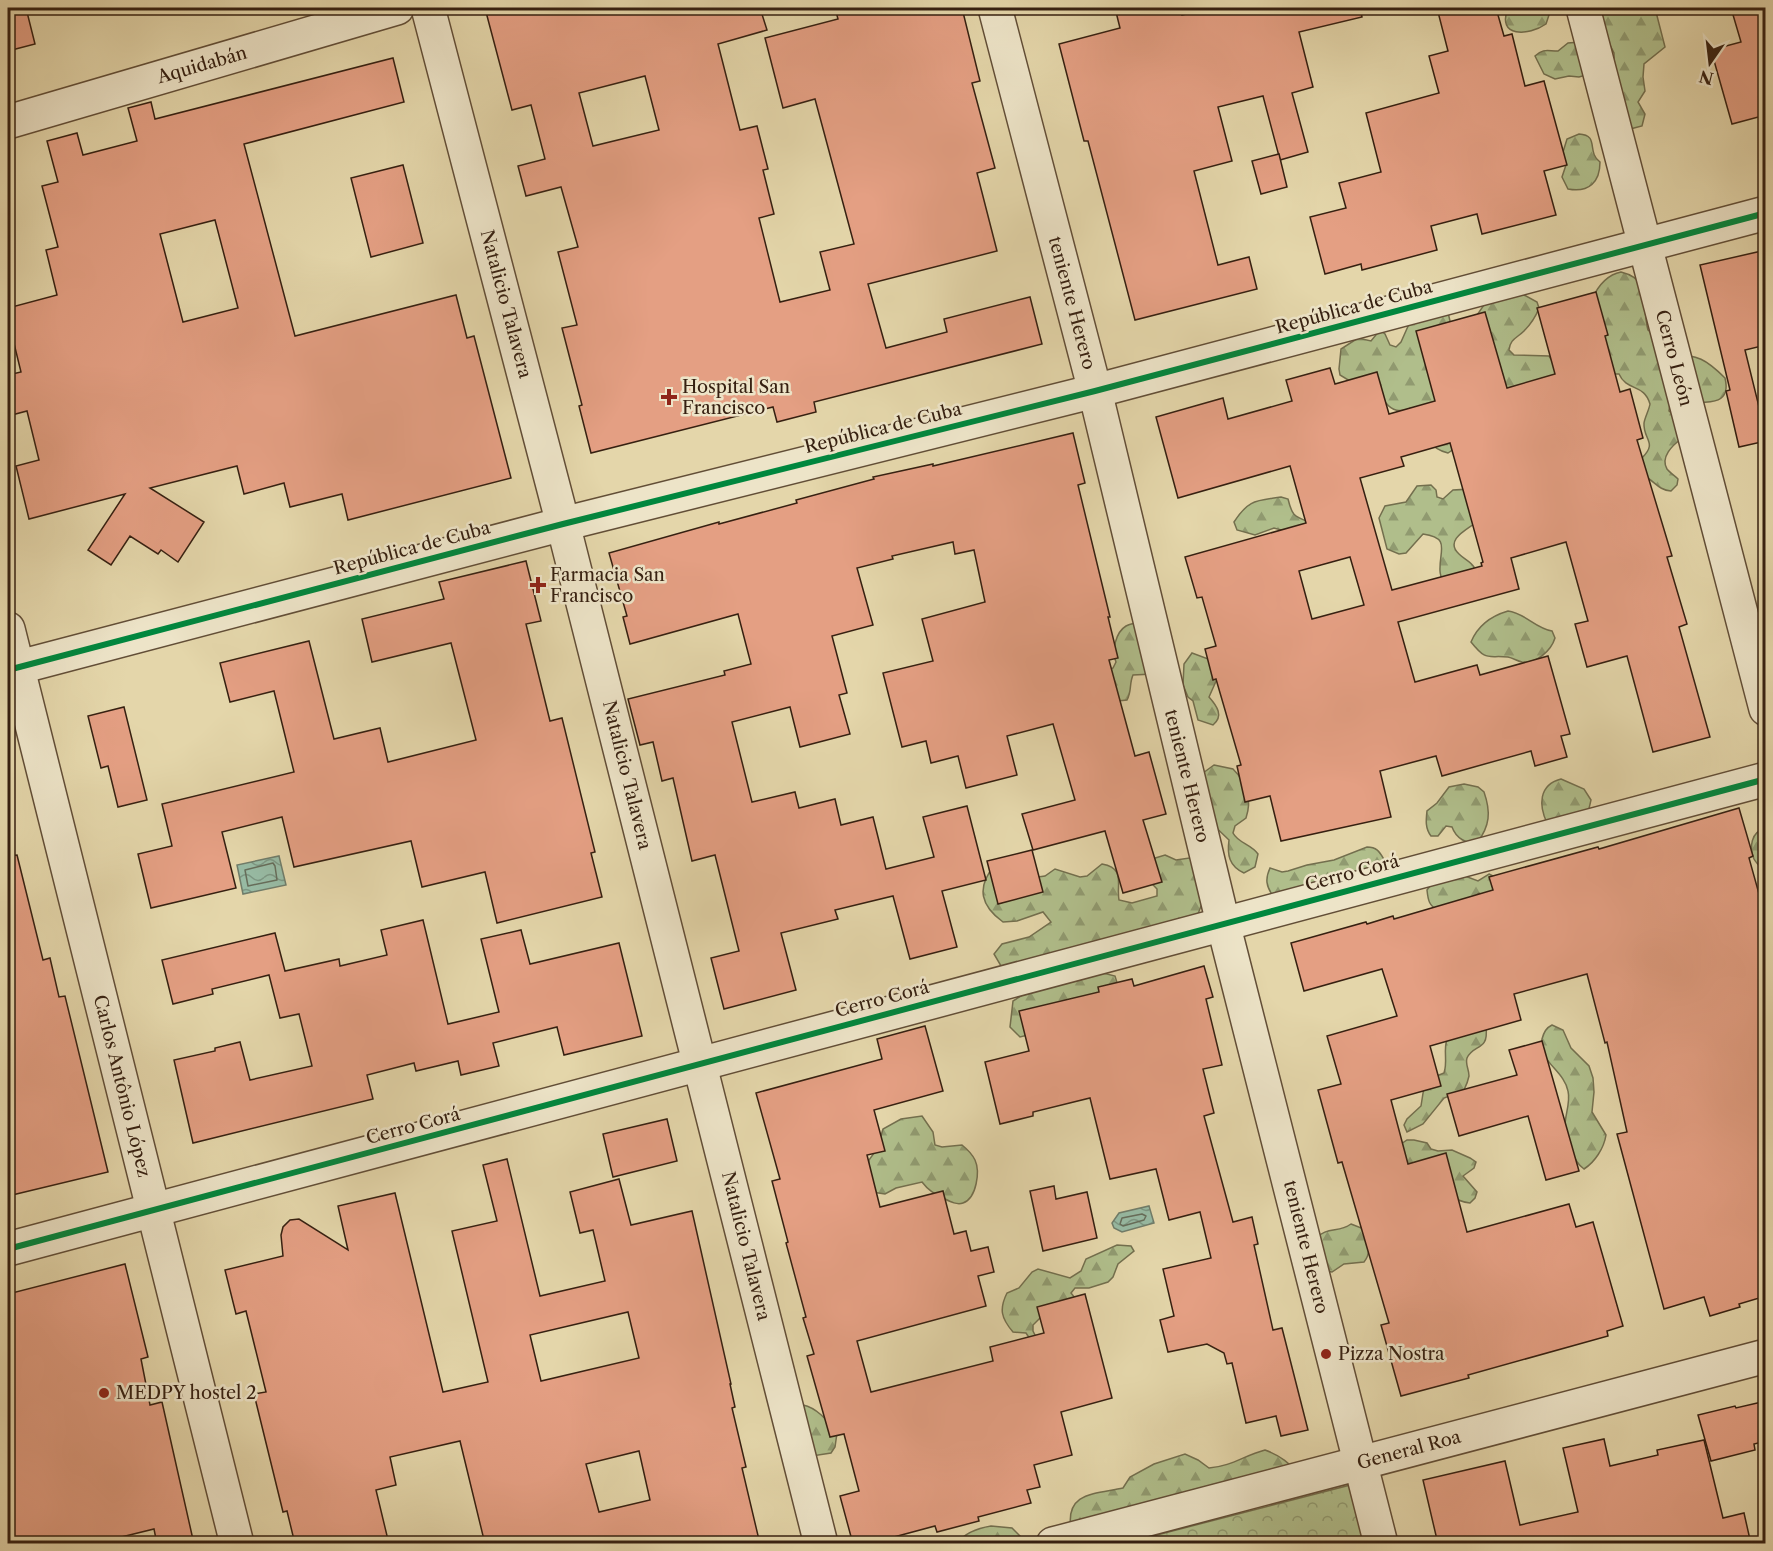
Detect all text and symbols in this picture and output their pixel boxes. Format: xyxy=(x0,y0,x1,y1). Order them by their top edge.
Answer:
north arrow xyxy=(1680,33,1740,93)
street label: Aquidabán xyxy=(153,42,250,89)
text: N xyxy=(1697,66,1716,89)
street label: Natalicio Talavera xyxy=(476,227,537,381)
street label: teniente Herero xyxy=(1044,234,1100,372)
street label: República de Cuba xyxy=(1273,275,1435,339)
street label: Cerro León xyxy=(1651,307,1697,409)
place label: Hospital San Francisco xyxy=(682,376,790,419)
marker: Hospital San Francisco xyxy=(660,388,678,406)
street label: República de Cuba xyxy=(802,398,964,458)
street label: República de Cuba xyxy=(331,516,493,580)
place label: Farmacia San Francisco xyxy=(550,564,665,607)
marker: Farmacia San Francisco xyxy=(531,578,545,592)
street label: Natalicio Talavera xyxy=(598,698,656,852)
street label: teniente Herero xyxy=(1160,707,1214,845)
street label: Cerro Corá xyxy=(1302,850,1402,896)
street label: Cerro Corá xyxy=(832,976,932,1022)
street label: Carlos Antônio López xyxy=(89,993,155,1179)
street label: Cerro Corá xyxy=(363,1103,463,1149)
street label: Natalicio Talavera xyxy=(717,1169,775,1323)
street label: teniente Herero xyxy=(1279,1178,1333,1316)
place label: Pizza Nostra xyxy=(1338,1343,1445,1365)
marker: Pizza Nostra xyxy=(1319,1347,1333,1361)
place label: MEDPY hostel 2 xyxy=(116,1382,257,1404)
marker: MEDPY hostel 2 xyxy=(97,1386,111,1400)
street label: General Roa xyxy=(1355,1425,1464,1474)

